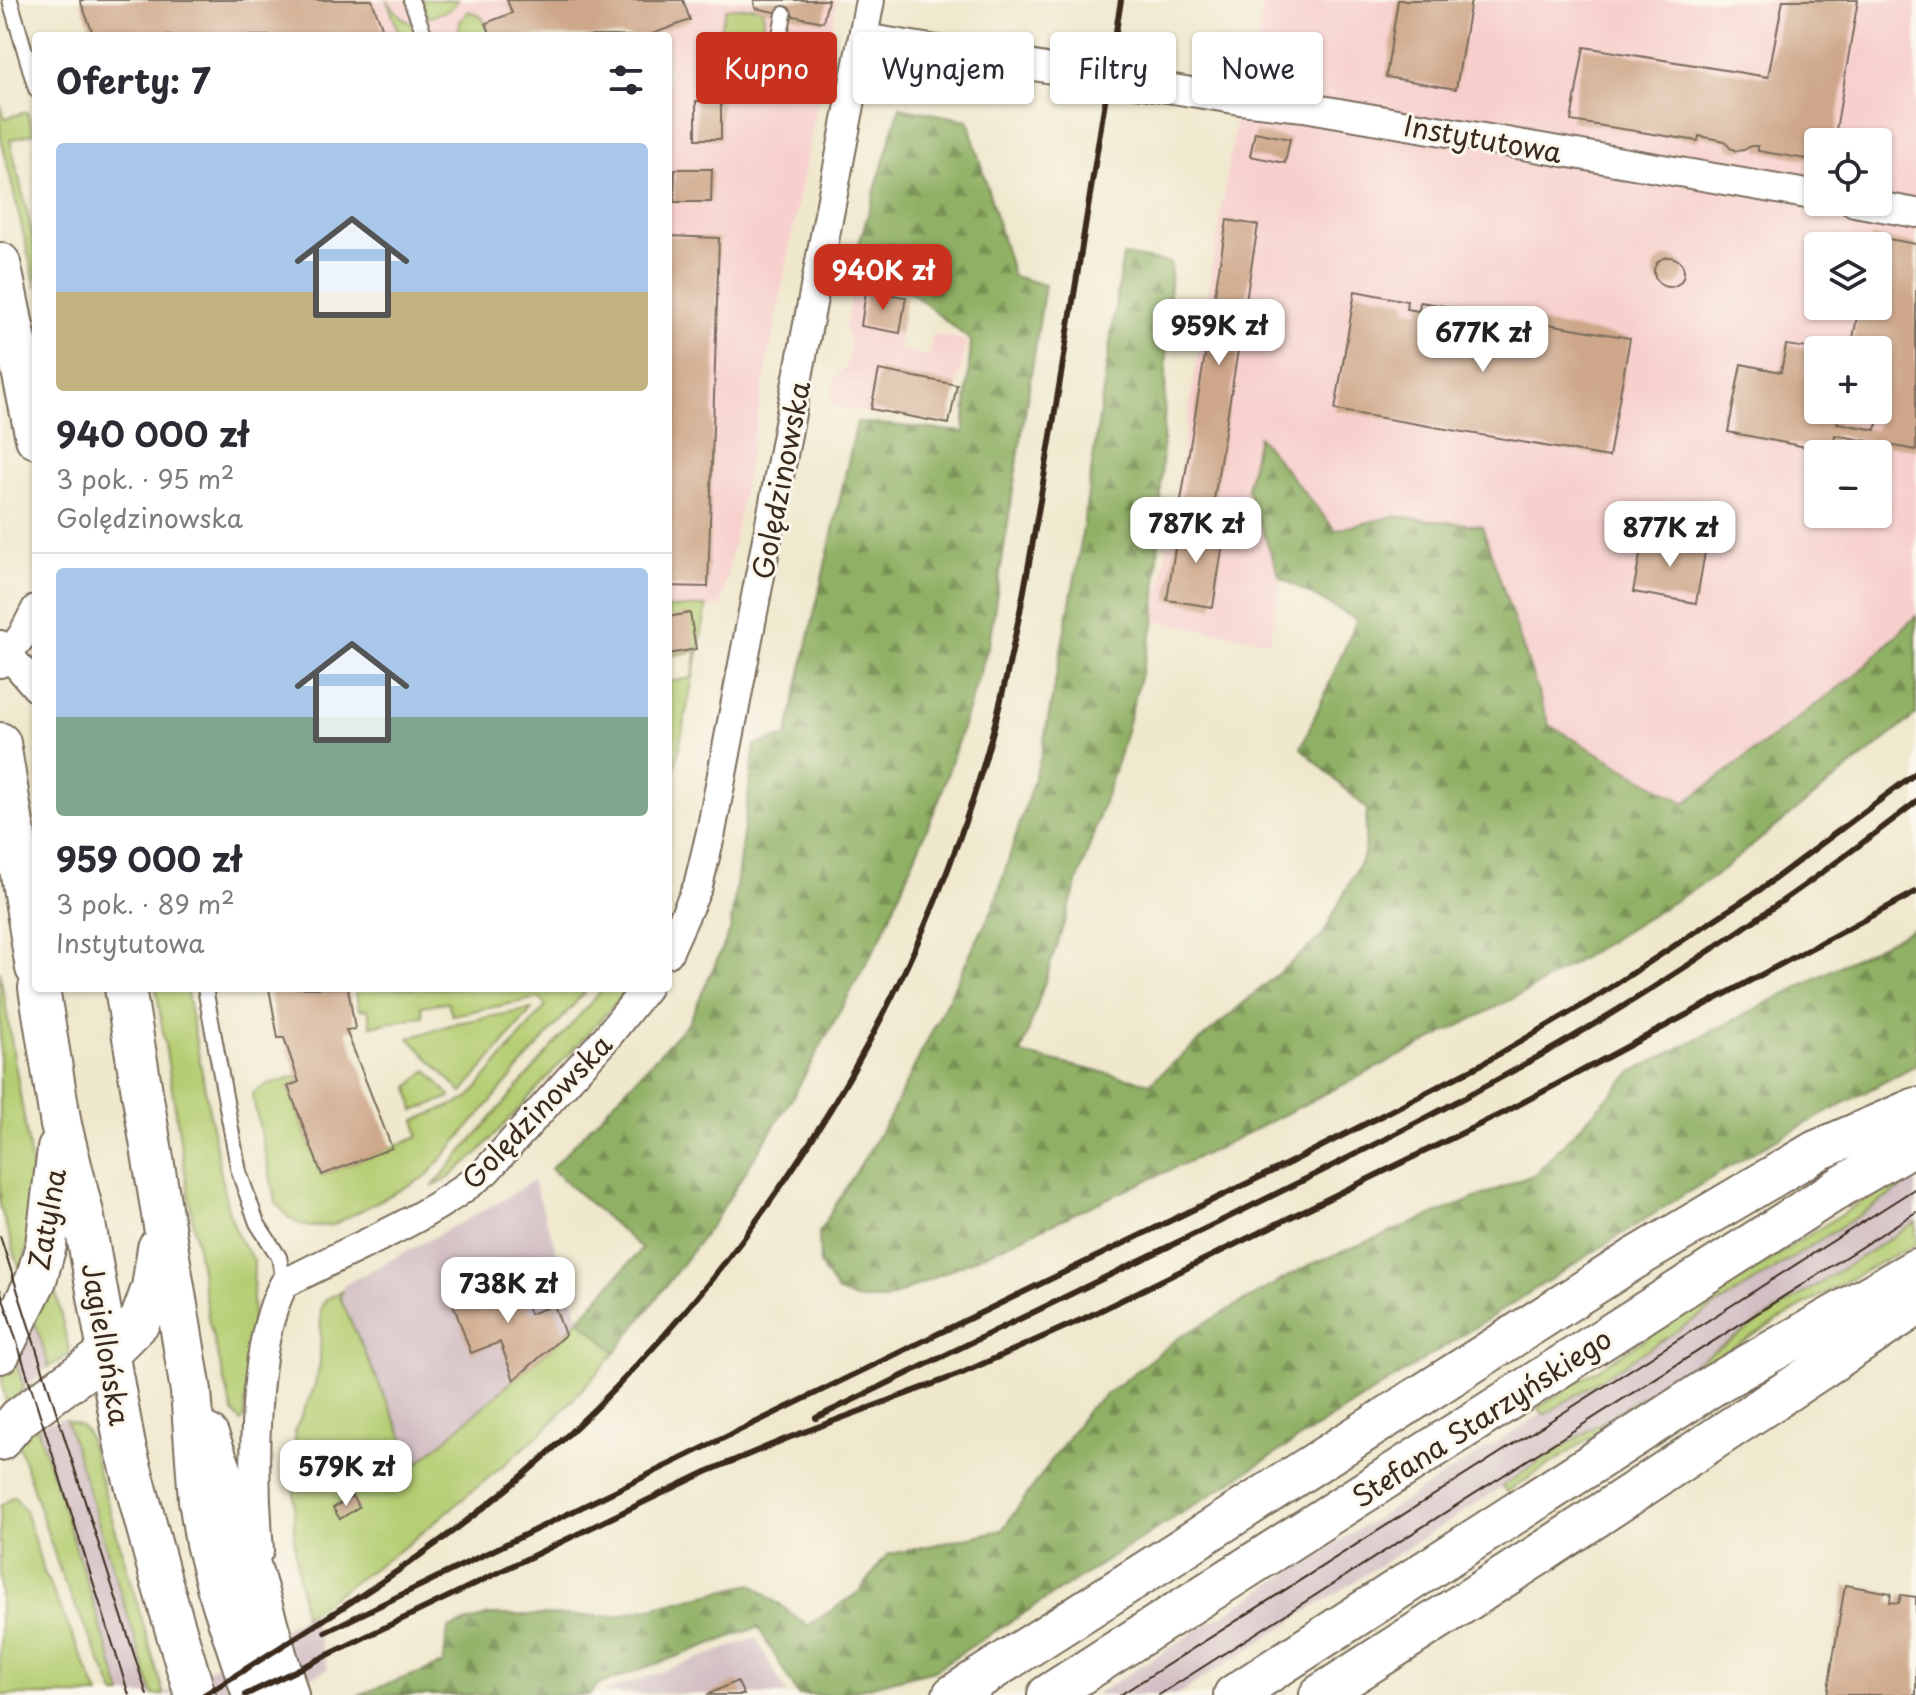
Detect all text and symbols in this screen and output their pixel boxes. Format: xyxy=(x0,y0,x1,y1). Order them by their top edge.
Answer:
chip: Kupno xyxy=(696,32,837,104)
chip: Wynajem xyxy=(853,32,1034,104)
chip: Filtry xyxy=(1050,32,1176,104)
chip: Nowe xyxy=(1192,32,1323,104)
text: Oferty: 7 xyxy=(56,54,210,106)
icon: filters xyxy=(604,58,648,102)
street label: Instytutowa xyxy=(1401,103,1566,173)
map controls xyxy=(1804,128,1892,528)
button: locate xyxy=(1804,128,1892,216)
icon: home xyxy=(280,195,424,339)
button: layers xyxy=(1804,232,1892,320)
pin: 940K zł xyxy=(809,244,957,312)
text: 940K zł xyxy=(832,250,934,289)
pin: 959K zł xyxy=(1145,299,1293,367)
text: 959K zł xyxy=(1171,305,1267,344)
pin: 677K zł xyxy=(1409,306,1557,374)
text: 677K zł xyxy=(1435,312,1531,351)
button: + xyxy=(1804,336,1892,424)
street label: Golędzinowska xyxy=(740,377,820,583)
text: 940 000 zł xyxy=(56,407,248,459)
button: − xyxy=(1804,440,1892,528)
text: 3 pok. · 95 m² xyxy=(56,459,234,498)
pin: 787K zł xyxy=(1122,497,1270,565)
text: Golędzinowska xyxy=(56,498,243,537)
pin: 877K zł xyxy=(1596,501,1744,569)
text: 787K zł xyxy=(1148,503,1244,542)
text: 877K zł xyxy=(1622,507,1718,546)
icon: home xyxy=(280,620,424,764)
text: 959 000 zł xyxy=(56,832,241,884)
text: 3 pok. · 89 m² xyxy=(56,884,235,923)
text: Instytutowa xyxy=(56,923,205,962)
street label: Golędzinowska xyxy=(451,1023,622,1198)
street label: Zatylna xyxy=(16,1164,76,1273)
pin: 738K zł xyxy=(434,1257,582,1325)
street label: Jagiellońska xyxy=(72,1259,143,1429)
text: 738K zł xyxy=(459,1263,557,1302)
street label: Stefana Starzyńskiego xyxy=(1342,1317,1620,1517)
pin: 579K zł xyxy=(272,1440,420,1508)
text: 579K zł xyxy=(298,1446,394,1485)

